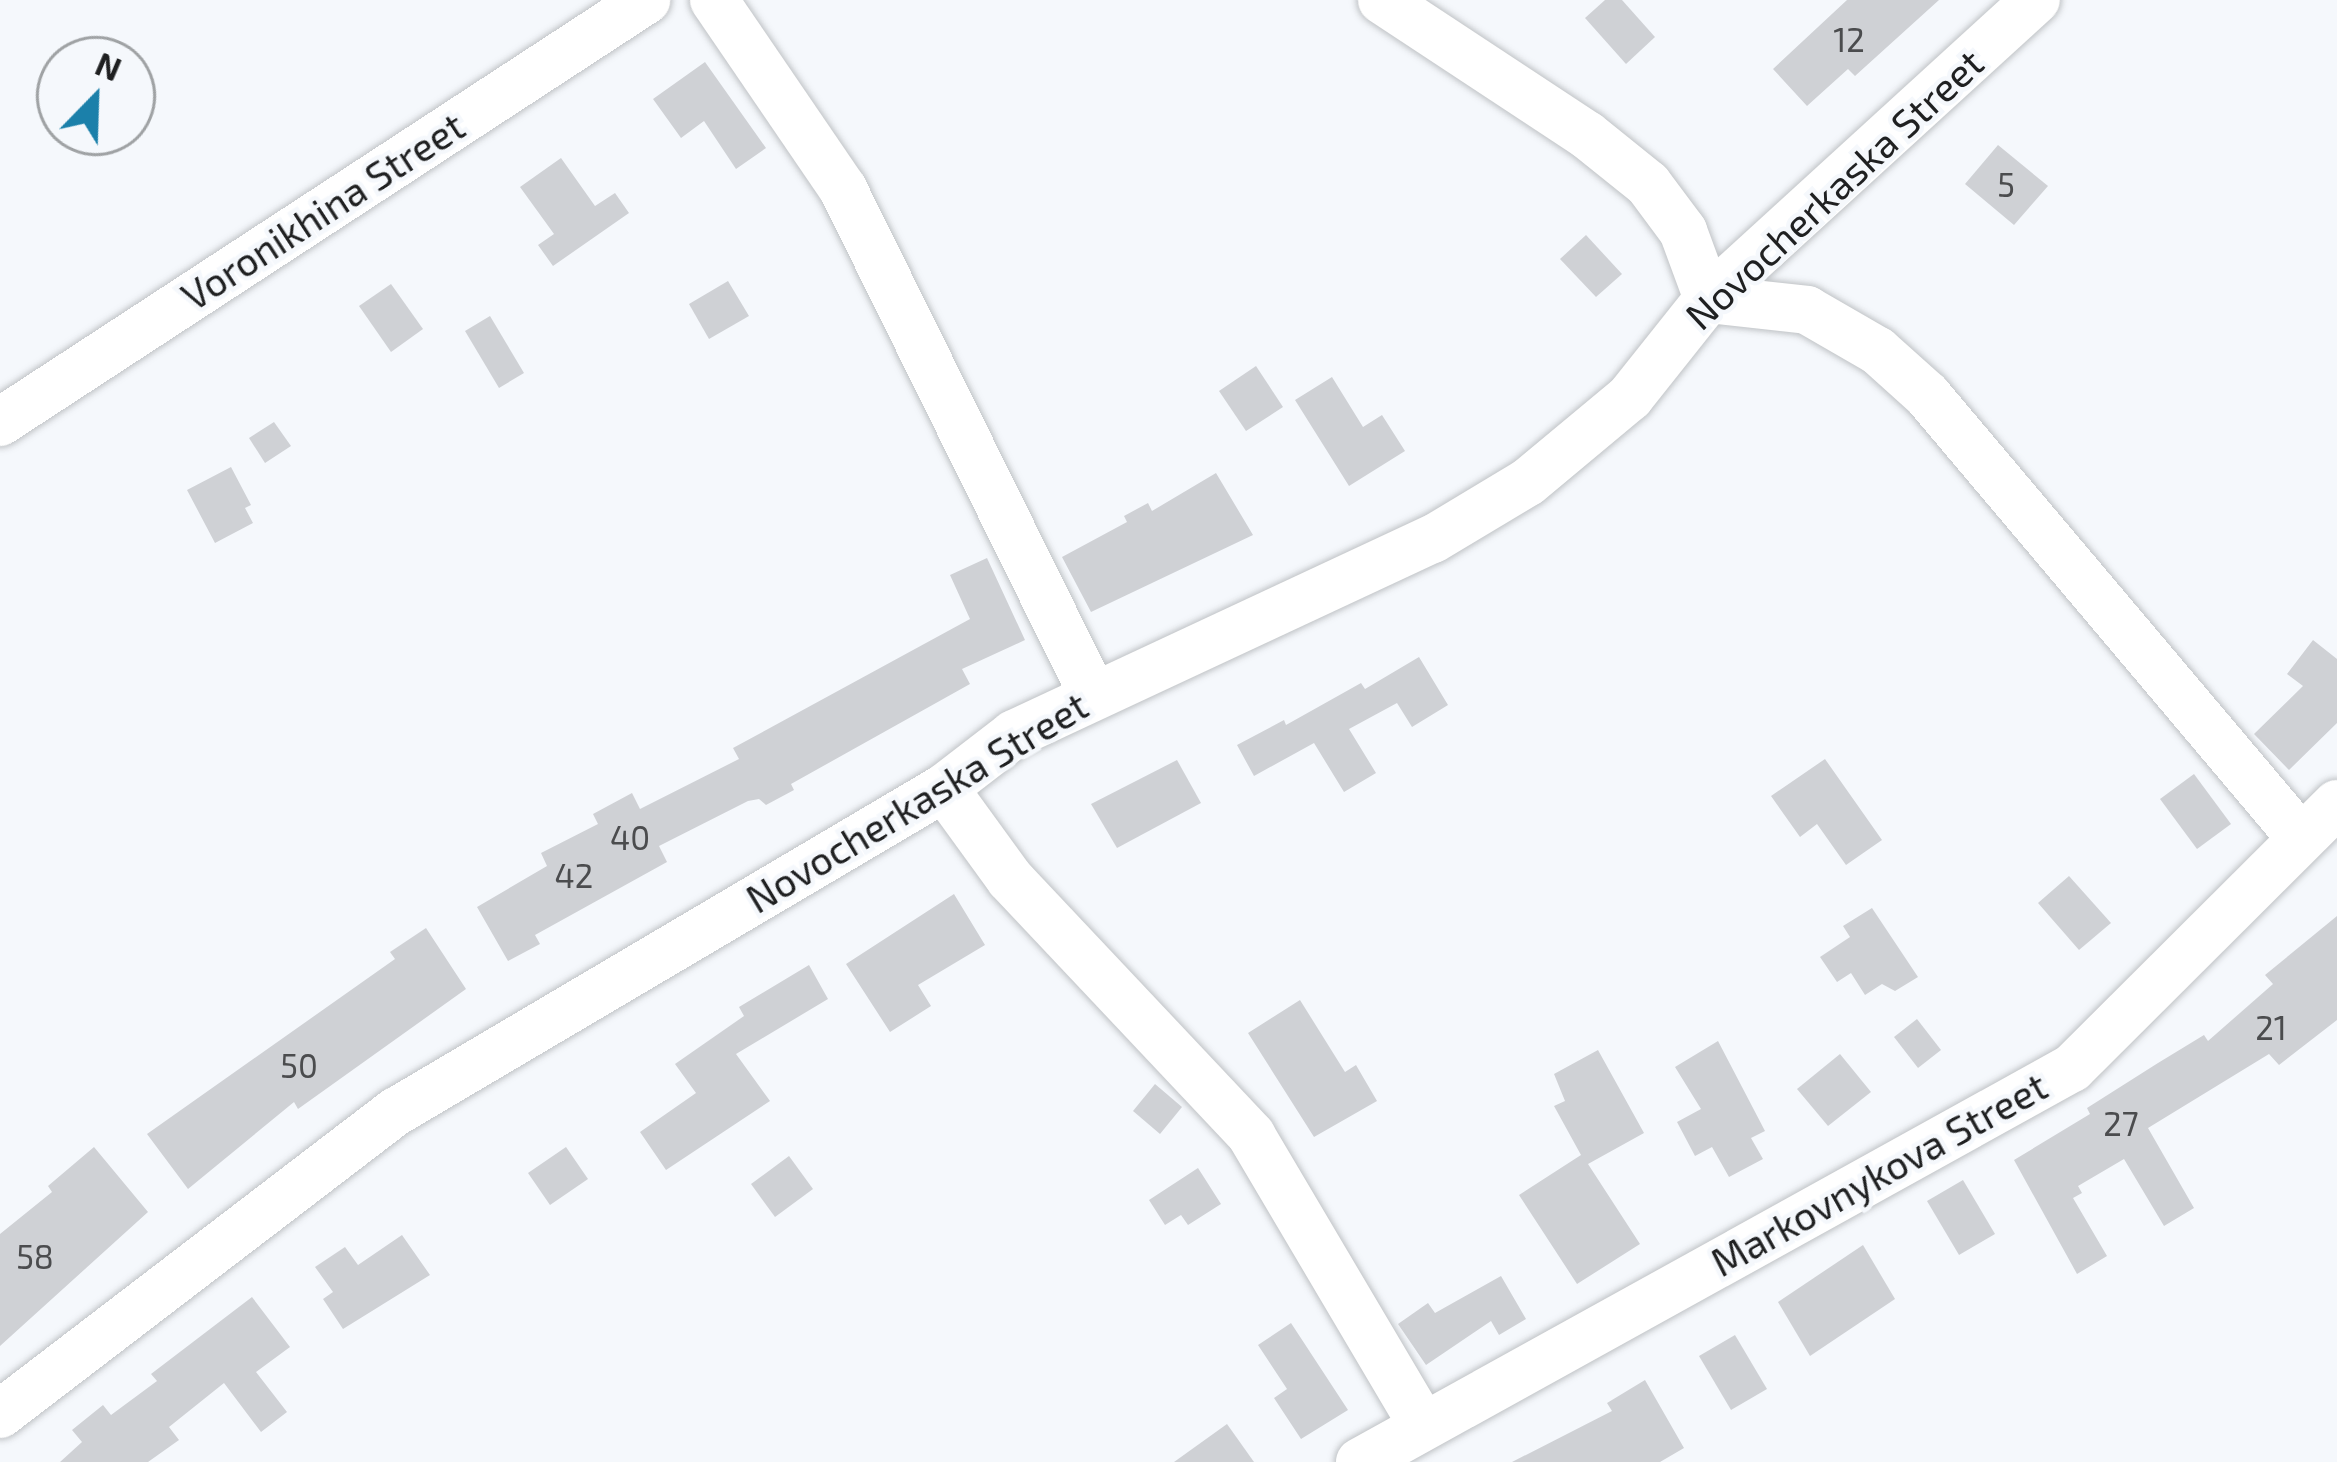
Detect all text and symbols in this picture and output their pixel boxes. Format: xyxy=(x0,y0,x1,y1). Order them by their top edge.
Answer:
house number: 12 xyxy=(1833,20,1865,60)
north arrow xyxy=(36,36,156,156)
street label: Novocherkaska Street xyxy=(1676,39,1992,339)
text: N xyxy=(90,43,128,89)
street label: Voronikhina Street xyxy=(173,102,473,320)
house number: 5 xyxy=(1997,165,2015,205)
street label: Novocherkaska Street xyxy=(738,682,1096,922)
house number: 40 xyxy=(610,818,650,858)
house number: 42 xyxy=(555,856,593,896)
house number: 21 xyxy=(2255,1008,2287,1048)
house number: 50 xyxy=(280,1046,318,1086)
street label: Markovnykova Street xyxy=(1703,1062,2055,1286)
house number: 27 xyxy=(2103,1104,2139,1144)
house number: 58 xyxy=(16,1237,54,1277)

